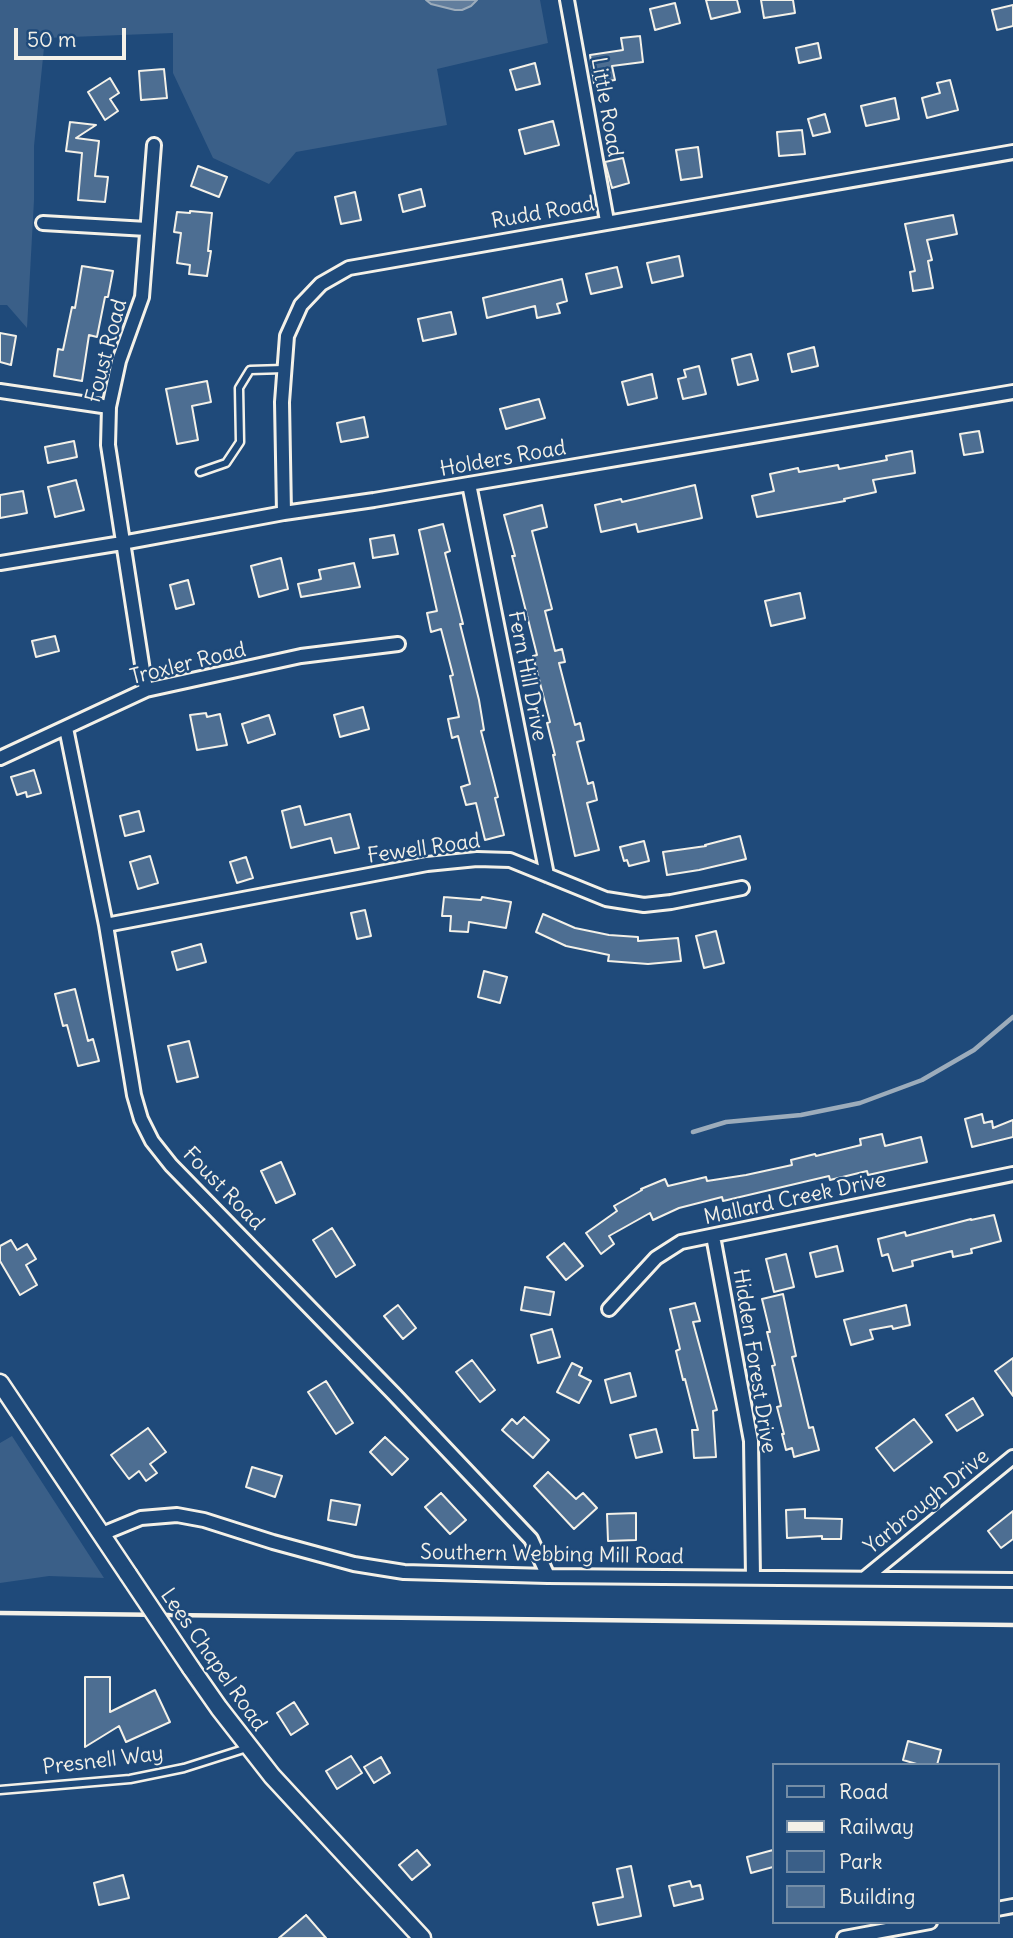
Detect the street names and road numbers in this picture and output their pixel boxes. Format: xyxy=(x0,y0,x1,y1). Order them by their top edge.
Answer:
street label: Little Road xyxy=(585,55,627,159)
street label: Rudd Road xyxy=(489,192,597,234)
street label: Foust Road xyxy=(81,297,133,405)
street label: Holders Road xyxy=(438,436,568,482)
street label: Fern Hill Drive xyxy=(502,609,552,743)
street label: Troxler Road xyxy=(127,637,249,691)
street label: Fewell Road xyxy=(366,829,482,869)
street label: Foust Road xyxy=(177,1142,269,1236)
street label: Mallard Creek Drive xyxy=(702,1167,888,1231)
street label: Hidden Forest Drive xyxy=(727,1267,781,1455)
street label: Yarbrough Drive xyxy=(860,1444,994,1560)
street label: Southern Webbing Mill Road xyxy=(420,1540,684,1570)
street label: Lees Chapel Road xyxy=(154,1584,272,1736)
street label: Presnell Way xyxy=(41,1741,165,1781)

